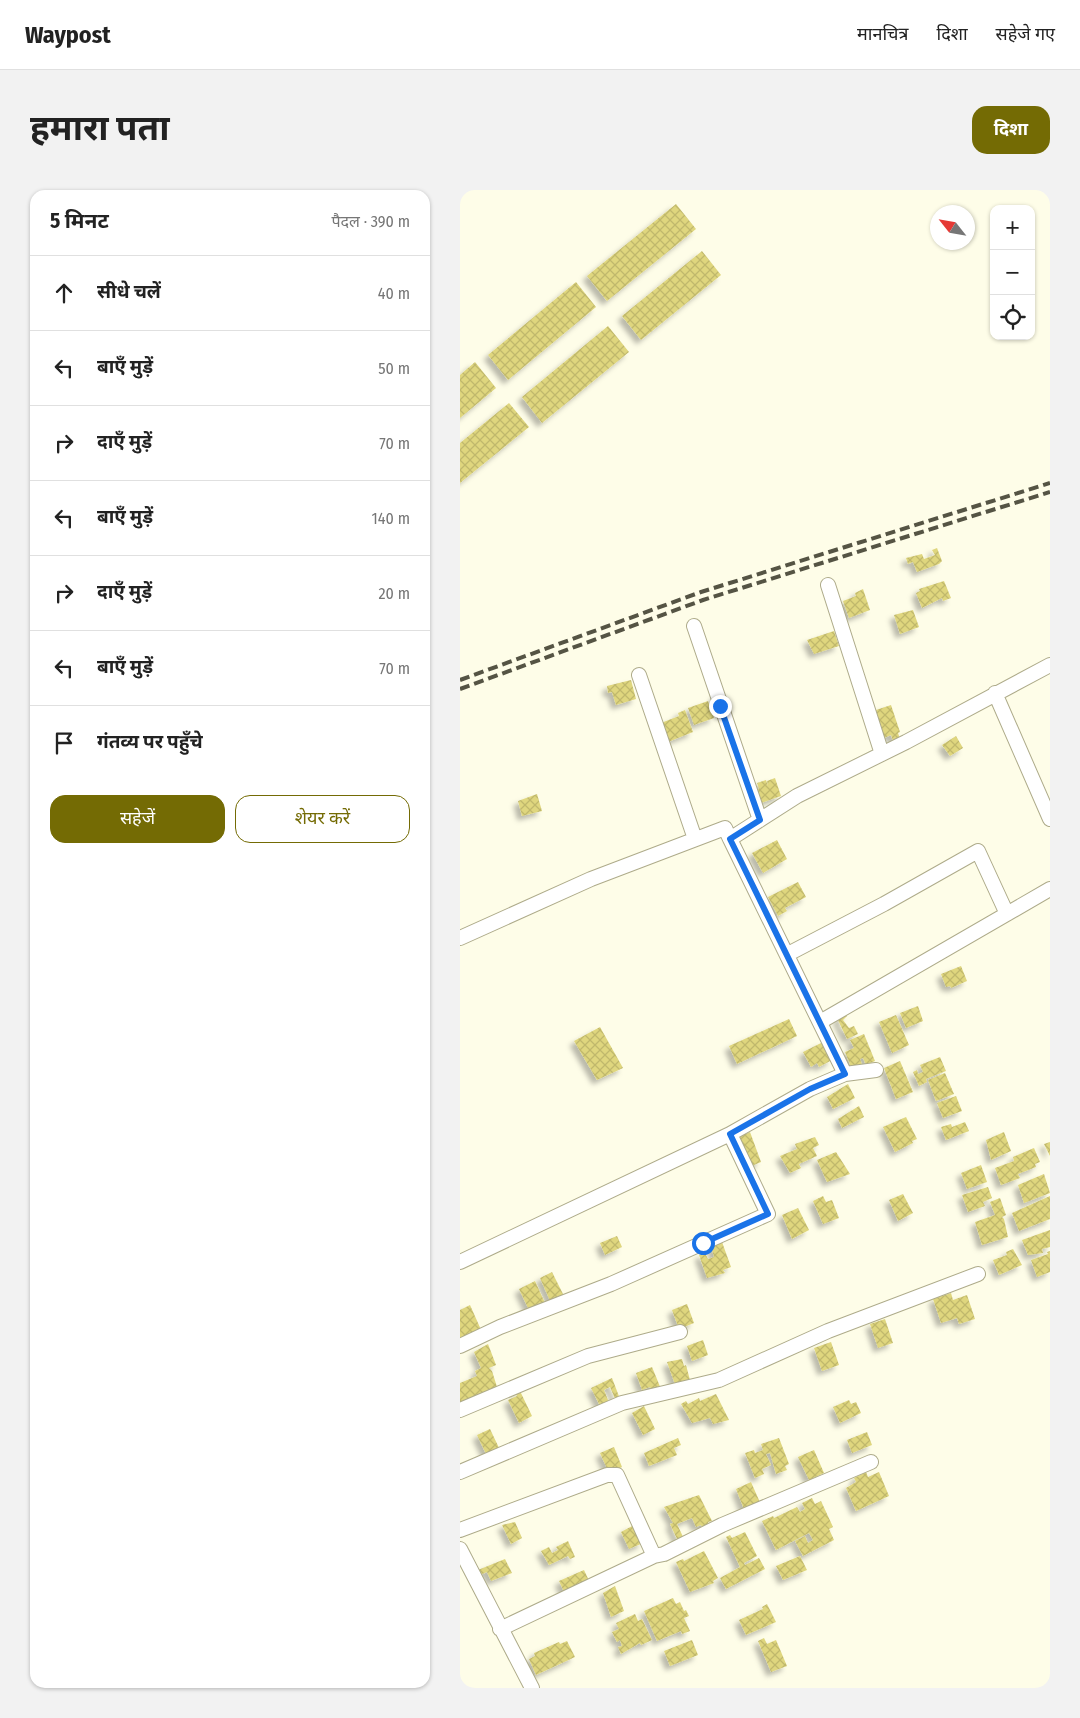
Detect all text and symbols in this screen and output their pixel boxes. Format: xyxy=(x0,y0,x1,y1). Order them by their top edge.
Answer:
text: Waypost xyxy=(25,21,111,49)
text: मानचित्र xyxy=(857,23,908,45)
text: दिशा xyxy=(936,23,968,45)
text: सहेजे गए xyxy=(996,23,1055,45)
button: दिशा xyxy=(972,106,1050,154)
text: हमारा पता xyxy=(30,107,169,149)
north arrow xyxy=(930,205,975,250)
map controls xyxy=(990,205,1035,340)
button: + xyxy=(990,205,1035,250)
text: 5 मिनट xyxy=(50,208,109,234)
text: पैदल · 390 m xyxy=(331,212,410,231)
button: − xyxy=(990,250,1035,295)
icon: ahead xyxy=(50,279,78,307)
text: सीधे चलें xyxy=(97,280,161,303)
text: 40 m xyxy=(378,284,410,303)
button: locate xyxy=(990,295,1035,340)
icon: left xyxy=(50,354,78,382)
text: बाएँ मुड़ें xyxy=(97,355,153,378)
text: 50 m xyxy=(378,359,410,378)
icon: right xyxy=(50,429,78,457)
text: दाएँ मुड़ें xyxy=(97,430,152,453)
text: 70 m xyxy=(379,434,410,453)
icon: left xyxy=(50,504,78,532)
text: बाएँ मुड़ें xyxy=(97,505,153,528)
text: 140 m xyxy=(372,509,410,528)
icon: right xyxy=(50,579,78,607)
text: दाएँ मुड़ें xyxy=(97,580,152,603)
text: 20 m xyxy=(379,584,410,603)
icon: left xyxy=(50,654,78,682)
text: बाएँ मुड़ें xyxy=(97,655,153,678)
text: 70 m xyxy=(379,659,410,678)
route end xyxy=(709,695,732,718)
icon: arrive xyxy=(50,729,78,757)
text: गंतव्य पर पहुँचे xyxy=(97,730,203,753)
button: सहेजें xyxy=(50,795,225,843)
button: शेयर करें xyxy=(235,795,410,843)
route start xyxy=(692,1232,715,1255)

